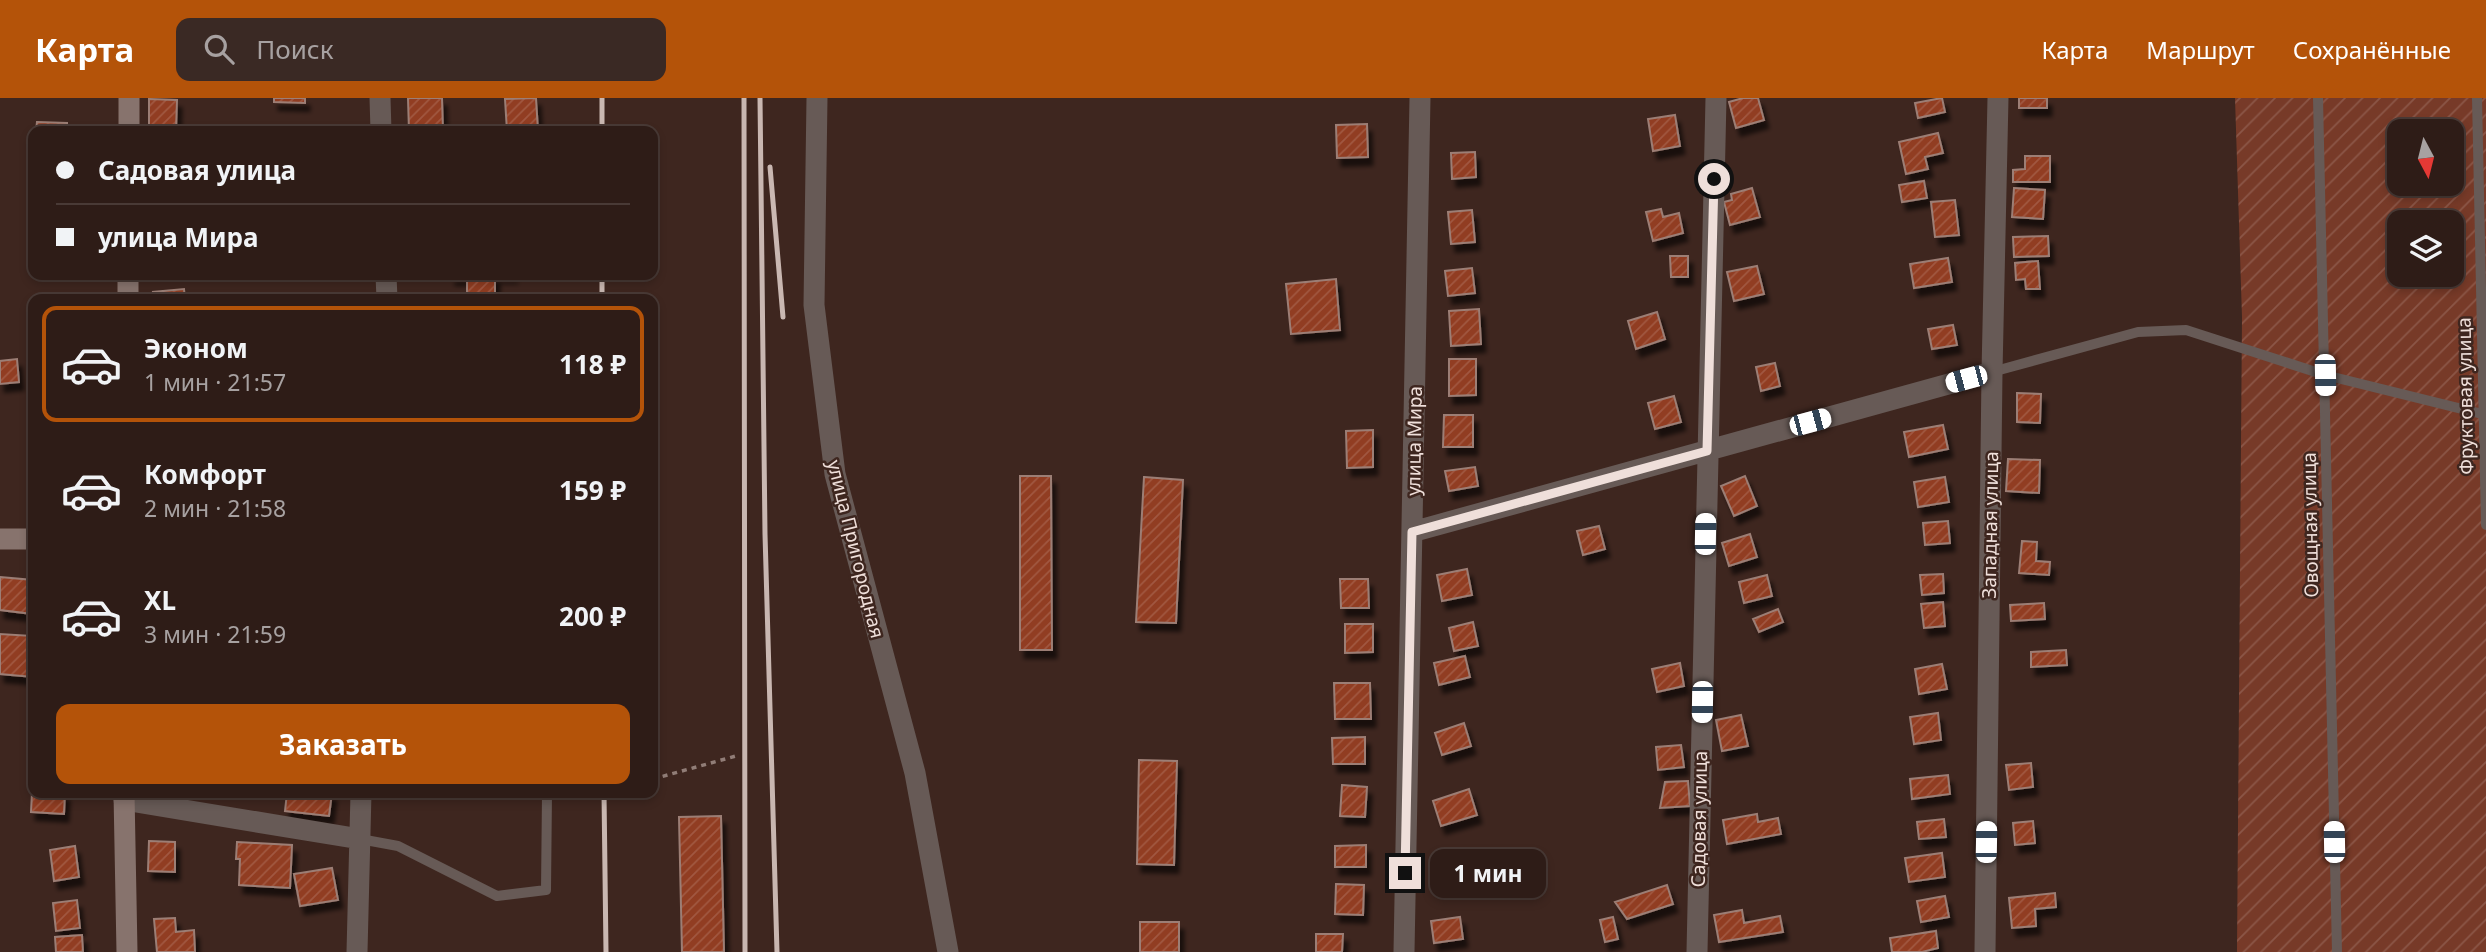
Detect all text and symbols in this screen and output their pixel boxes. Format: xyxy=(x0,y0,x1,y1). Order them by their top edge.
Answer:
search box xyxy=(176,18,666,81)
text: Карта xyxy=(35,27,134,72)
icon: search xyxy=(200,30,238,68)
text: Поиск xyxy=(256,31,333,67)
text: Карта xyxy=(2041,33,2108,66)
text: Маршрут xyxy=(2146,33,2255,66)
text: Сохранённые xyxy=(2293,33,2451,66)
north arrow xyxy=(2387,119,2464,196)
map controls xyxy=(2387,119,2464,287)
text: Садовая улица xyxy=(98,152,296,188)
route start xyxy=(1698,163,1730,195)
button: layers xyxy=(2387,210,2464,287)
text: улица Мира xyxy=(98,219,258,255)
street label: Фруктовая улица xyxy=(2451,317,2479,475)
text: Эконом xyxy=(144,330,248,366)
icon: car xyxy=(60,333,123,396)
text: 118 ₽ xyxy=(559,346,626,382)
car xyxy=(2315,354,2336,396)
car xyxy=(1943,363,1990,395)
text: 1 мин · 21:57 xyxy=(144,366,286,398)
street label: улица Мира xyxy=(1400,386,1428,496)
car xyxy=(1787,406,1834,438)
street label: Западная улица xyxy=(1976,451,2004,599)
street label: Овощная улица xyxy=(2296,452,2324,598)
text: Комфорт xyxy=(144,456,266,492)
street label: улица Пригородная xyxy=(821,457,891,641)
icon: car xyxy=(60,459,123,522)
text: 159 ₽ xyxy=(559,472,626,508)
text: 2 мин · 21:58 xyxy=(144,492,286,524)
car xyxy=(1695,513,1716,555)
text: XL xyxy=(144,582,176,618)
icon: car xyxy=(60,585,123,648)
text: 200 ₽ xyxy=(559,598,626,634)
text: 3 мин · 21:59 xyxy=(144,618,286,650)
car xyxy=(1692,681,1713,723)
button: Заказать xyxy=(56,704,630,784)
street label: Садовая улица xyxy=(1685,750,1713,888)
car xyxy=(1976,821,1997,863)
car xyxy=(2324,821,2345,863)
callout: 1 мин xyxy=(1430,848,1545,898)
route end xyxy=(1389,857,1421,889)
text: 1 мин xyxy=(1454,857,1522,889)

